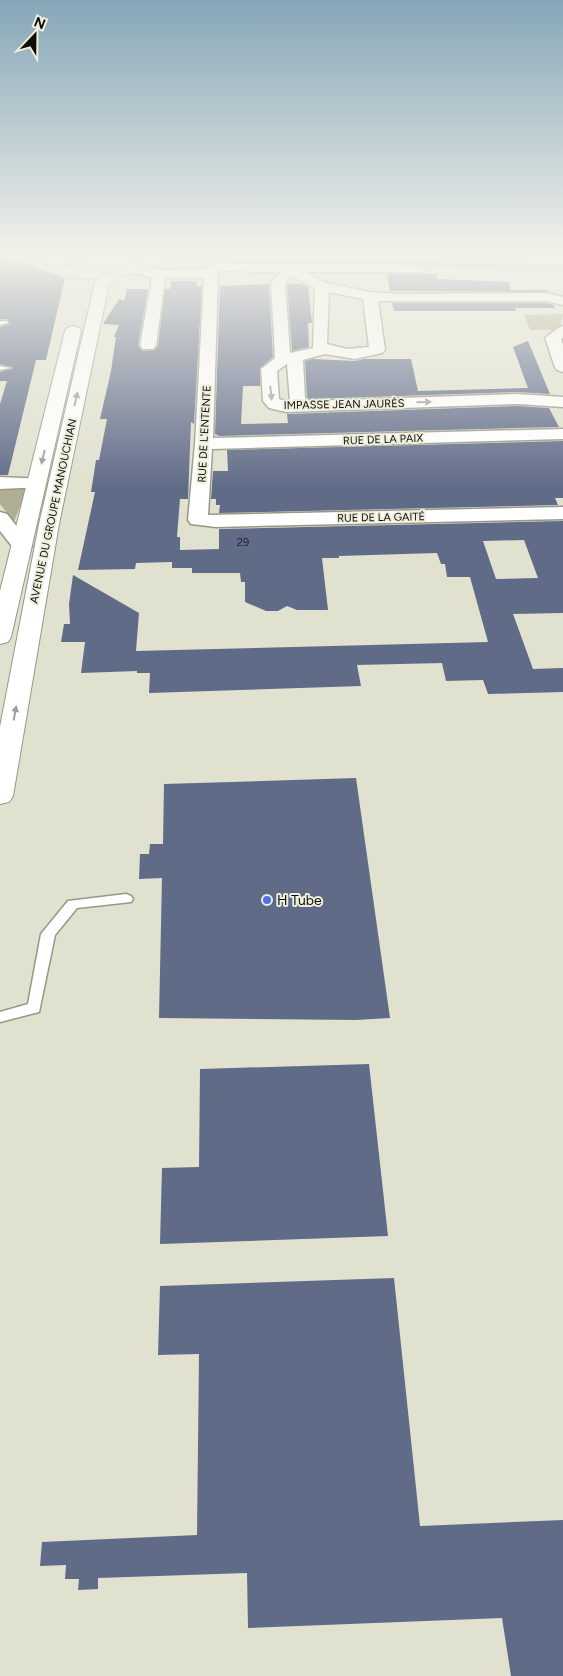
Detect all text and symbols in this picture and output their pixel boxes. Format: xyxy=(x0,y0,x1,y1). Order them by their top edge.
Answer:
north arrow xyxy=(10,10,60,60)
text: N xyxy=(31,14,48,33)
street label: RUE DE L'ENTENTE xyxy=(195,385,214,483)
one-way arrow xyxy=(267,386,275,402)
one-way arrow xyxy=(73,391,81,407)
street label: IMPASSE JEAN JAURÈS xyxy=(284,396,405,412)
one-way arrow xyxy=(416,398,432,406)
street label: AVENUE DU GROUPE MANOUCHIAN xyxy=(28,418,79,605)
street label: RUE DE LA PAIX xyxy=(343,432,424,447)
one-way arrow xyxy=(39,449,47,464)
street label: RUE DE LA GAITÉ xyxy=(337,510,425,525)
house number: 29 xyxy=(237,536,249,549)
one-way arrow xyxy=(11,705,19,721)
place label: H Tube xyxy=(277,892,322,909)
marker: H Tube xyxy=(261,894,273,906)

